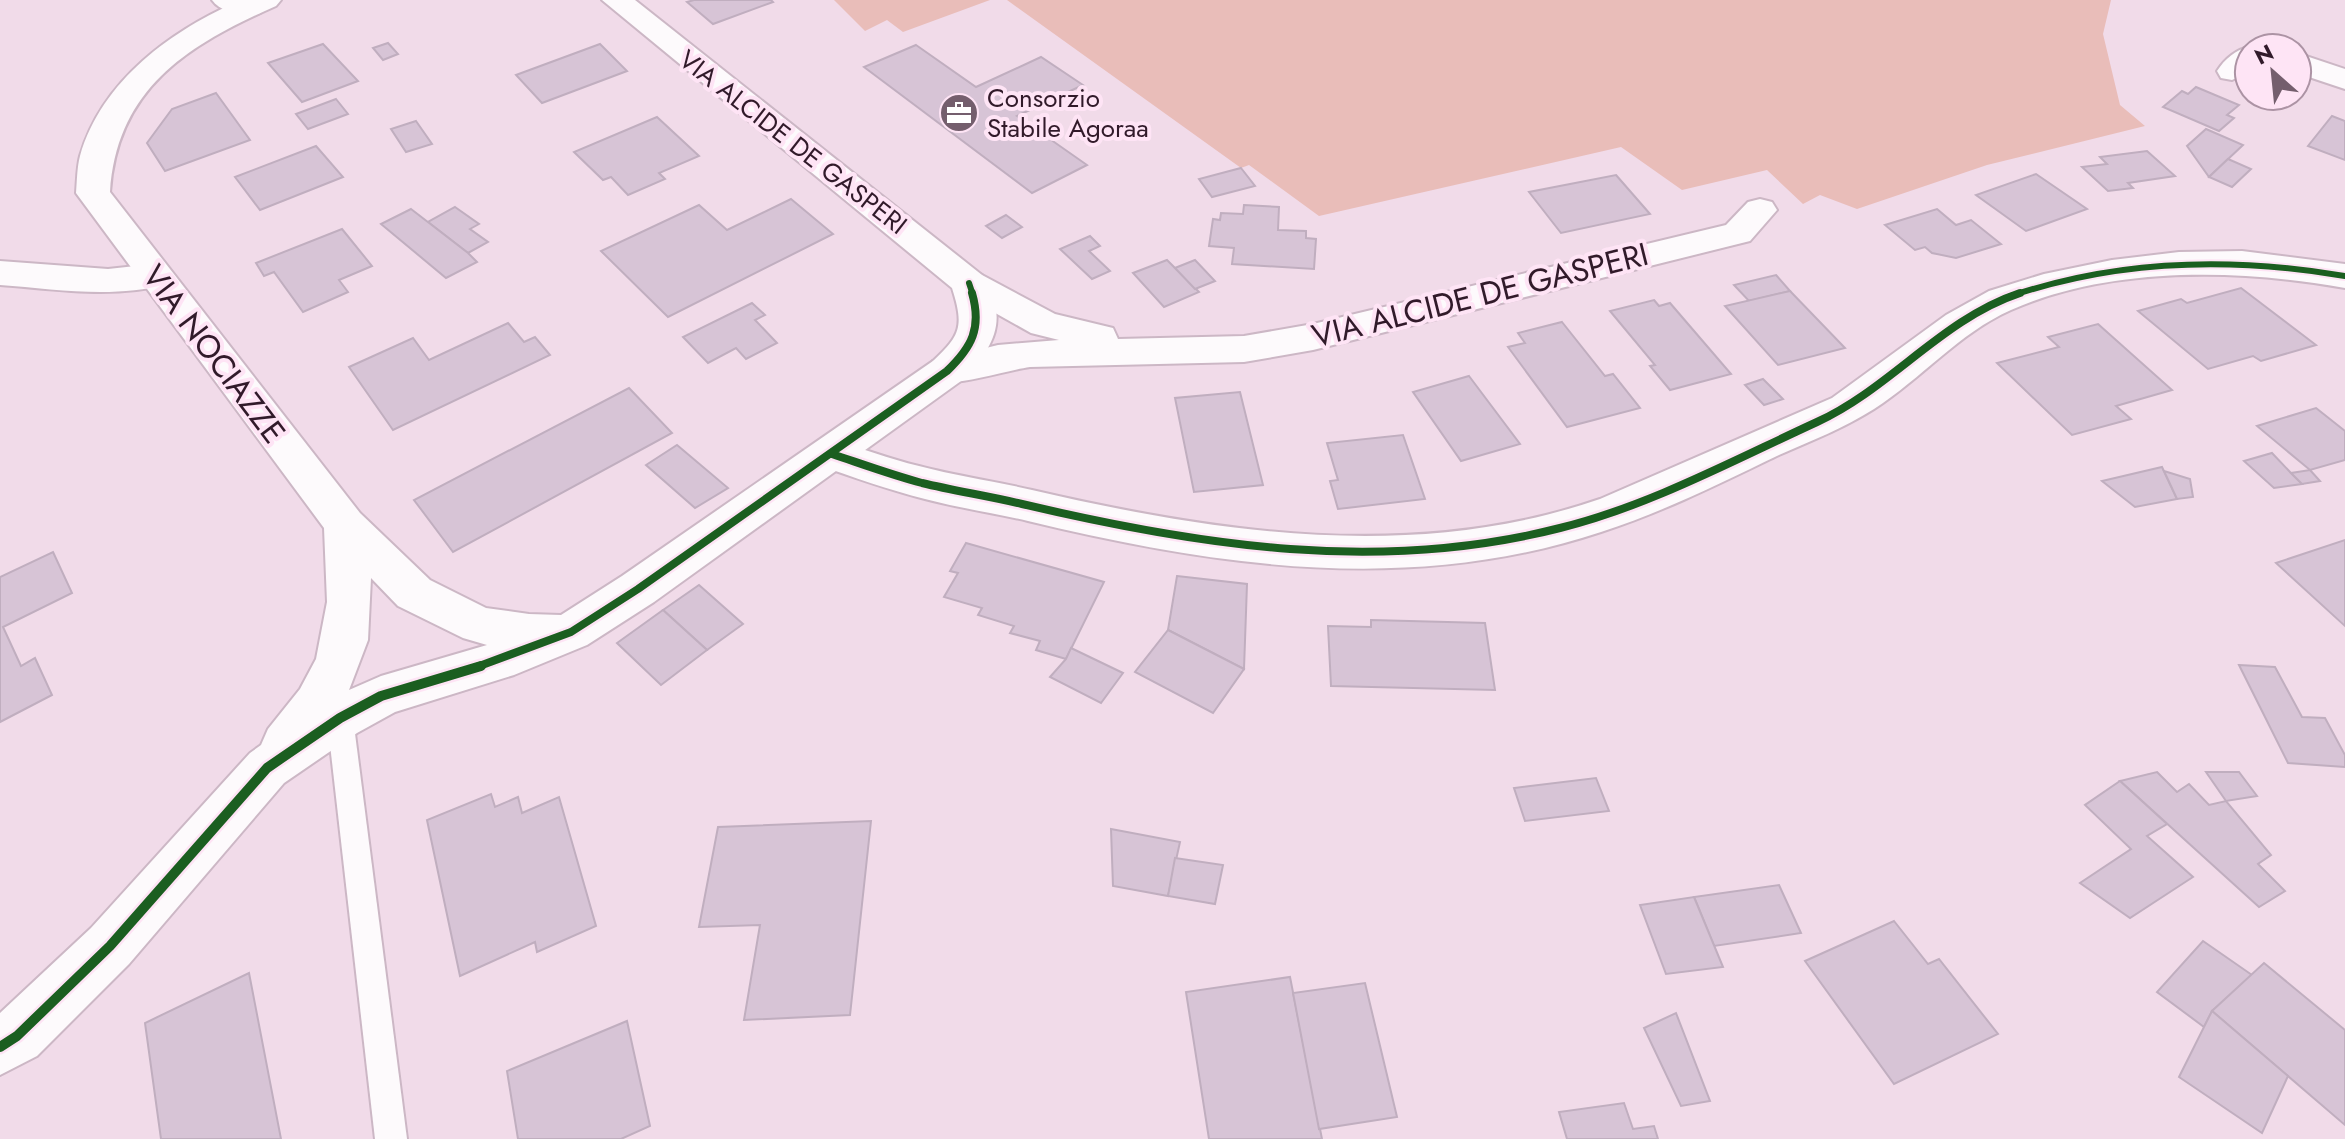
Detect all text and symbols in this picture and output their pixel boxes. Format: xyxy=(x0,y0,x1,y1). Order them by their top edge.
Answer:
north arrow xyxy=(2233,32,2313,112)
text: N xyxy=(2249,36,2279,72)
street label: VIA ALCIDE DE GASPERI xyxy=(671,41,915,243)
place label: Consorzio Stabile Agoraa xyxy=(987,79,1149,147)
office icon: Consorzio Stabile Agoraa xyxy=(938,92,980,134)
street label: VIA ALCIDE DE GASPERI xyxy=(1307,231,1653,359)
street label: VIA NOCIAZZE xyxy=(132,255,296,453)

